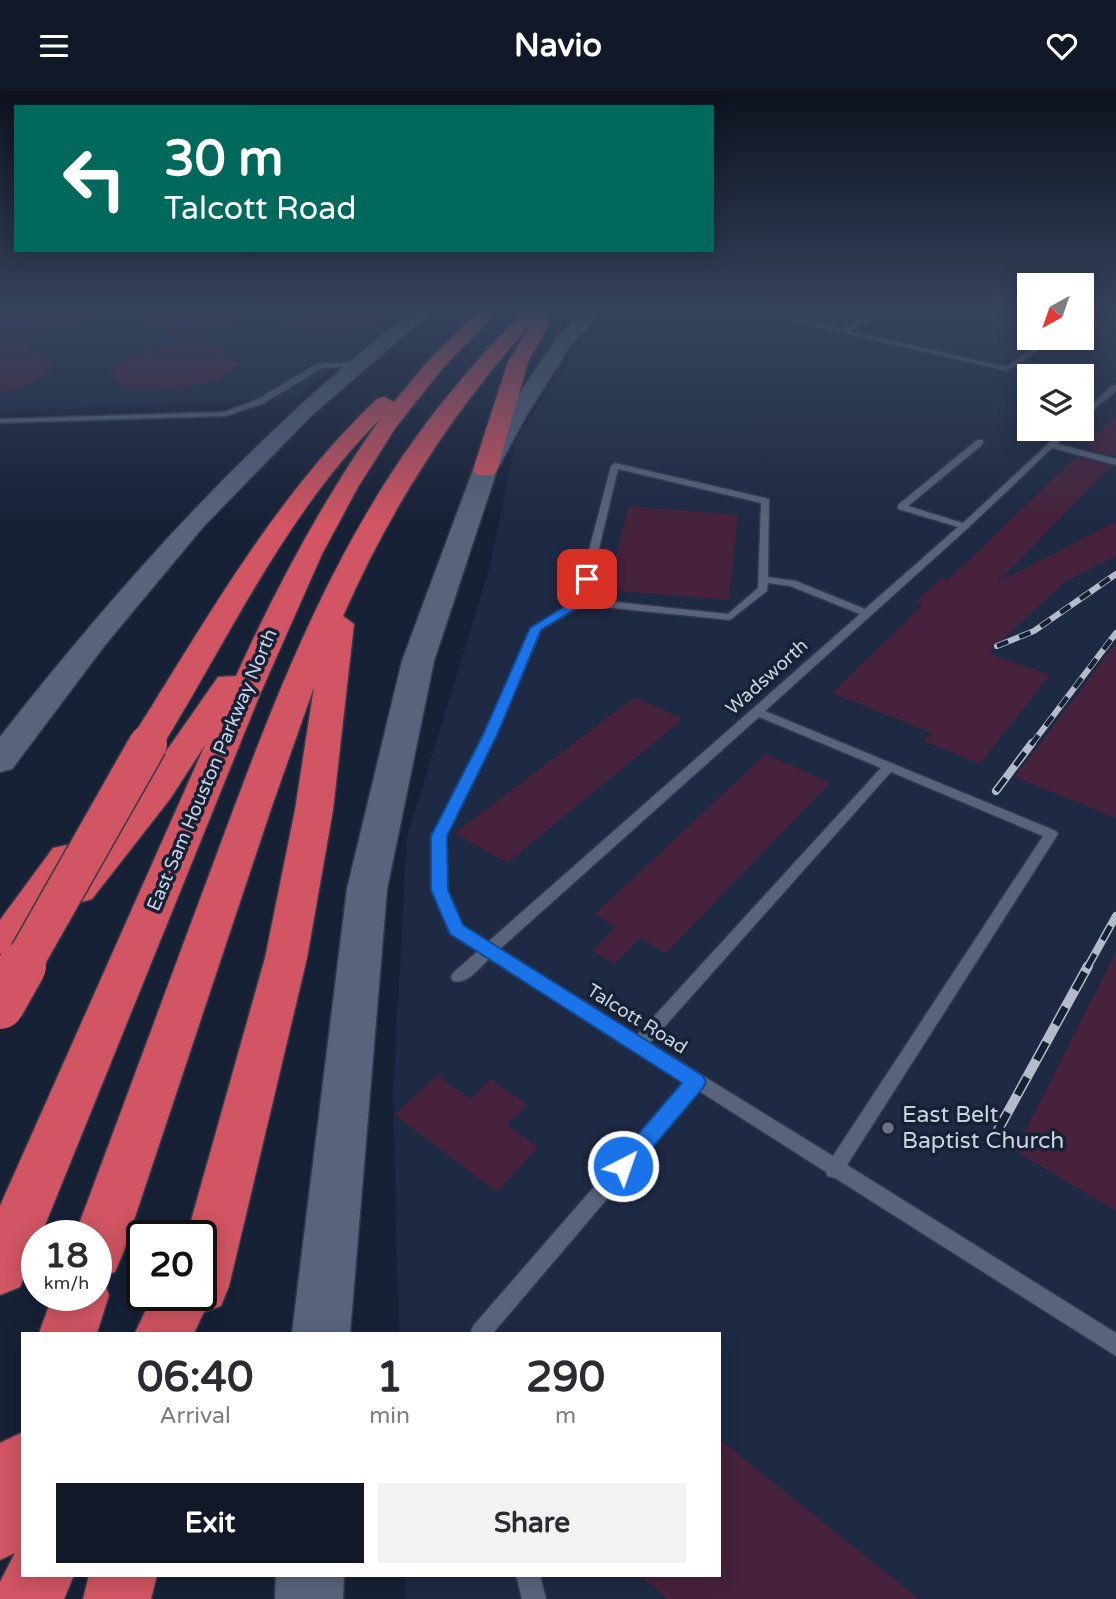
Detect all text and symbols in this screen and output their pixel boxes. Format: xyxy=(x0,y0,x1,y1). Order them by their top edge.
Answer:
icon: menu xyxy=(35,27,73,65)
text: Navio xyxy=(514,27,602,65)
icon: heart xyxy=(1043,27,1081,65)
text: 30 m xyxy=(164,130,283,189)
icon: left xyxy=(49,133,140,224)
text: Talcott Road xyxy=(164,190,356,228)
north arrow xyxy=(1017,273,1094,350)
map controls xyxy=(1017,273,1094,441)
button: layers xyxy=(1017,364,1094,441)
pin xyxy=(557,549,617,609)
icon: arrive xyxy=(568,560,606,598)
street label: East Sam Houston Parkway North xyxy=(142,626,282,914)
street label: Wadsworth xyxy=(721,634,813,720)
street label: Talcott Road xyxy=(583,979,691,1059)
place label: East Belt Baptist Church xyxy=(902,1101,1064,1155)
marker: East Belt Baptist Church xyxy=(880,1120,896,1136)
position arrow xyxy=(586,1129,660,1203)
speed limit sign: 20 xyxy=(126,1220,217,1311)
text: 18 xyxy=(45,1235,88,1277)
text: km/h xyxy=(44,1272,89,1294)
text: 06:40 xyxy=(137,1352,253,1403)
text: 1 xyxy=(376,1352,403,1403)
text: 290 xyxy=(526,1352,605,1403)
text: Arrival xyxy=(160,1402,231,1430)
text: min xyxy=(369,1402,410,1430)
text: m xyxy=(555,1402,576,1430)
button: Exit xyxy=(56,1483,364,1563)
button: Share xyxy=(378,1483,686,1563)

